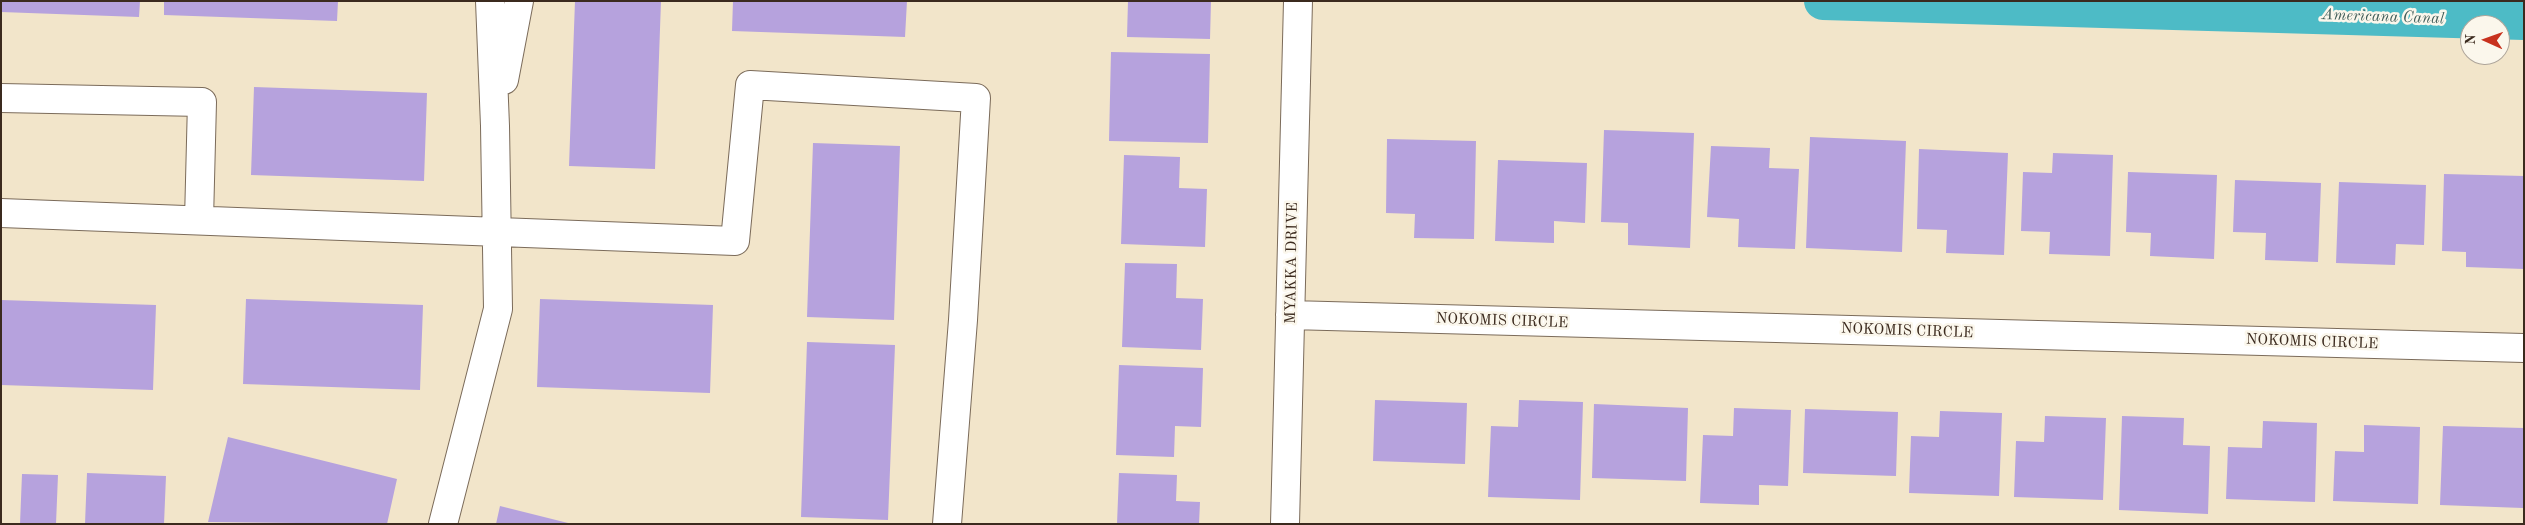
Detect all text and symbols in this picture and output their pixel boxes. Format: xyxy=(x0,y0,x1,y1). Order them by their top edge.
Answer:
water label: Americana Canal xyxy=(2321,5,2445,29)
north arrow xyxy=(2460,15,2510,65)
text: N xyxy=(2464,34,2478,45)
street label: MYAKKA DRIVE xyxy=(1282,202,1302,324)
street label: NOKOMIS CIRCLE xyxy=(1436,310,1568,332)
street label: NOKOMIS CIRCLE xyxy=(1841,320,1973,342)
street label: NOKOMIS CIRCLE xyxy=(2246,331,2378,353)

